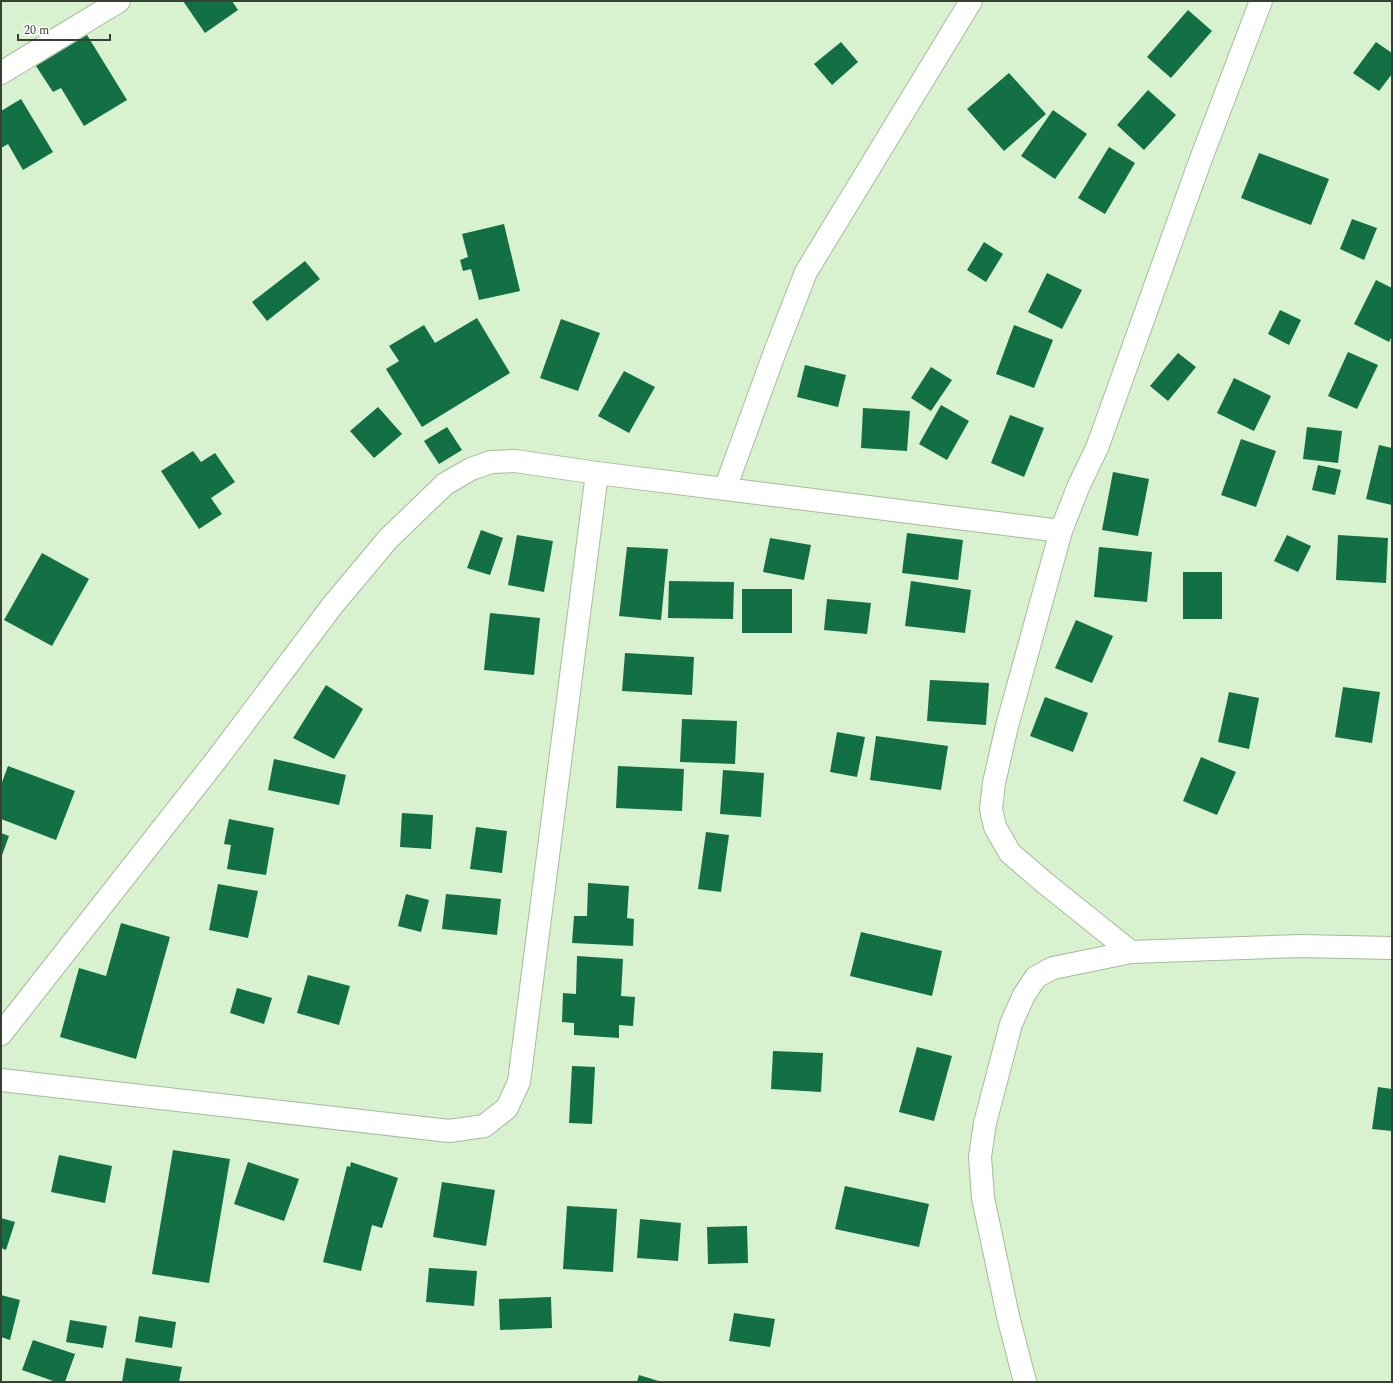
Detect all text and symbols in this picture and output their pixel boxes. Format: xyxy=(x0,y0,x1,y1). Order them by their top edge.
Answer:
scale bar xyxy=(18,16,110,42)
text: 20 m xyxy=(24,21,49,40)

